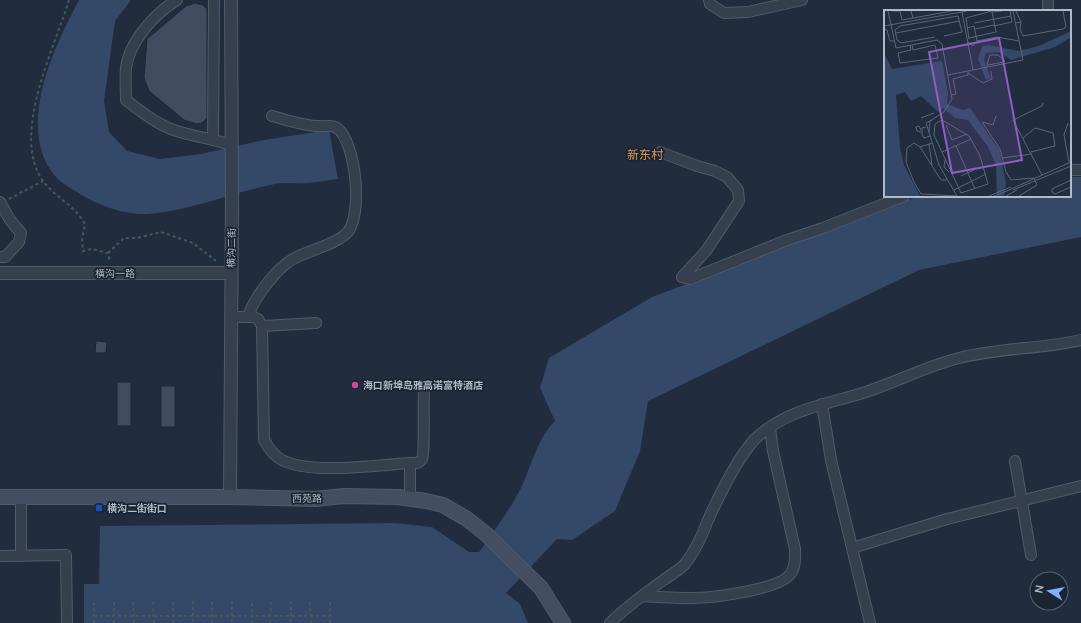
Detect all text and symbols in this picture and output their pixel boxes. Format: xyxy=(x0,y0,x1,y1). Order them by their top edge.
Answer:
inset map xyxy=(884,10,1071,197)
district label: 新东村 xyxy=(627,146,664,163)
street label: 横沟二街 xyxy=(224,228,238,268)
street label: 横沟一路 xyxy=(95,266,135,280)
place label: 海口新埠岛雅高诺富特酒店 xyxy=(363,378,483,392)
marker: 海口新埠岛雅高诺富特酒店 xyxy=(350,380,360,390)
street label: 西苑路 xyxy=(292,491,322,505)
place label: 横沟二街街口 xyxy=(107,501,167,515)
marker: 横沟二街街口 xyxy=(94,503,104,513)
north arrow xyxy=(1029,571,1069,611)
text: N xyxy=(1031,584,1047,594)

